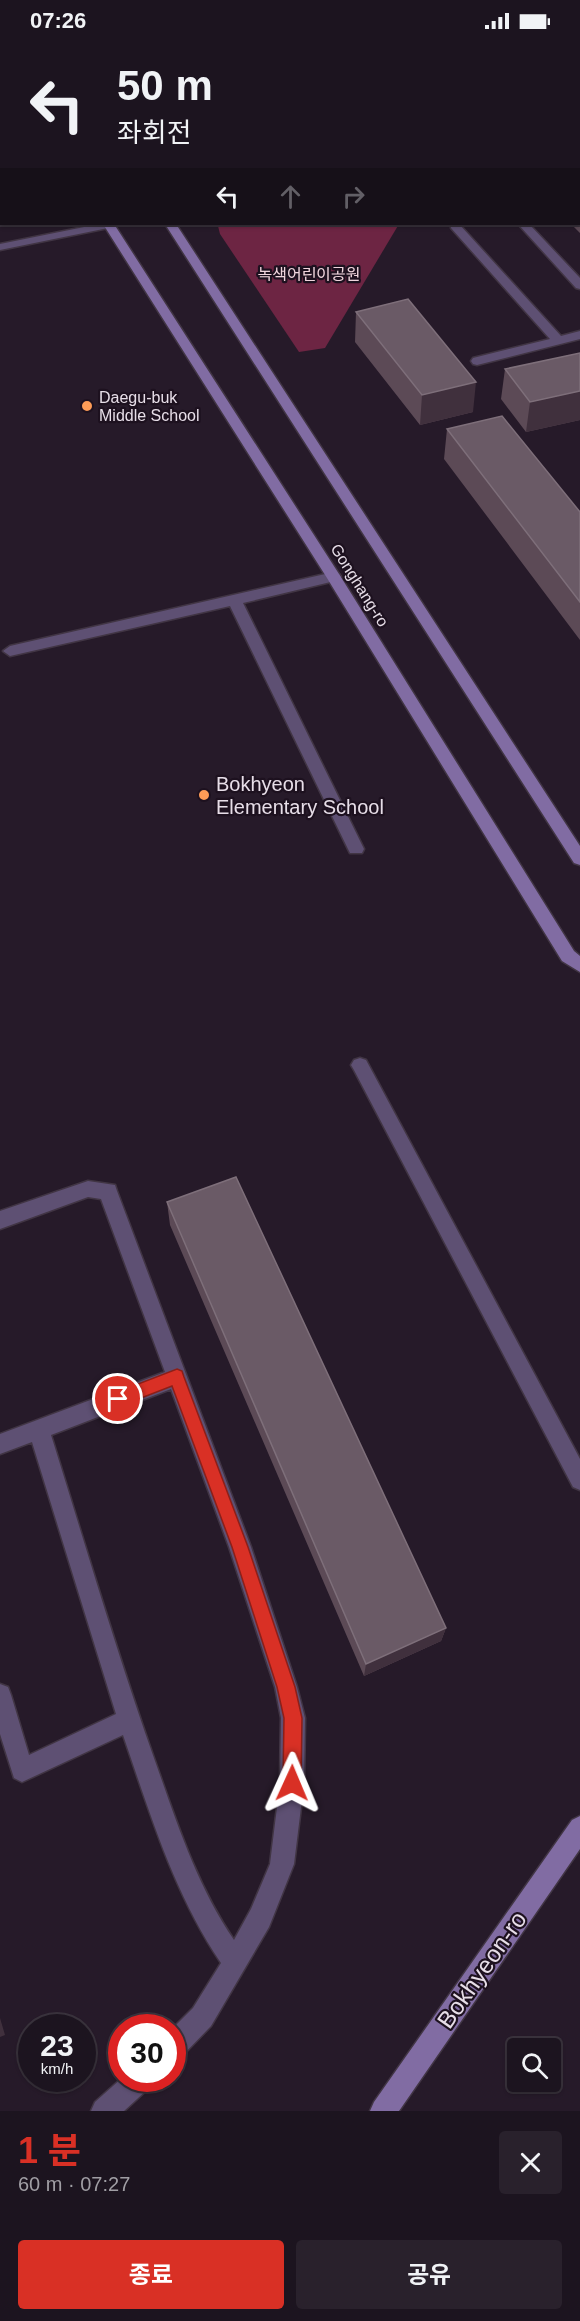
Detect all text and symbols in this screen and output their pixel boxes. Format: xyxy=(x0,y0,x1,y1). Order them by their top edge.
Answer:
text: 07:26 xyxy=(30,8,86,33)
text: 50 m xyxy=(117,62,213,109)
icon: left xyxy=(18,66,96,144)
text: 좌회전 xyxy=(117,118,192,148)
icon: left xyxy=(211,180,244,213)
icon: ahead xyxy=(274,180,307,213)
icon: right xyxy=(337,180,370,213)
park label: 녹색어린이공원 xyxy=(257,266,361,283)
place label: Daegu-buk Middle School xyxy=(99,389,200,424)
marker: Daegu-buk Middle School xyxy=(80,399,94,413)
street label: Gonghang-ro xyxy=(327,541,392,630)
place label: Bokhyeon Elementary School xyxy=(216,773,384,818)
marker: Bokhyeon Elementary School xyxy=(197,788,211,802)
pin xyxy=(92,1373,143,1424)
icon: arrive xyxy=(101,1382,134,1415)
position arrow xyxy=(260,1751,324,1815)
street label: Bokhyeon-ro xyxy=(432,1906,532,2033)
speed limit sign: 30 xyxy=(108,2014,186,2092)
text: 23 xyxy=(40,2029,74,2062)
map controls xyxy=(507,2038,561,2092)
button: search xyxy=(507,2038,561,2092)
text: km/h xyxy=(41,2060,73,2077)
text: 1 분 xyxy=(18,2130,81,2171)
button: close xyxy=(499,2131,562,2194)
text: 60 m · 07:27 xyxy=(18,2173,130,2195)
button: 종료 xyxy=(18,2240,284,2309)
button: 공유 xyxy=(296,2240,562,2309)

